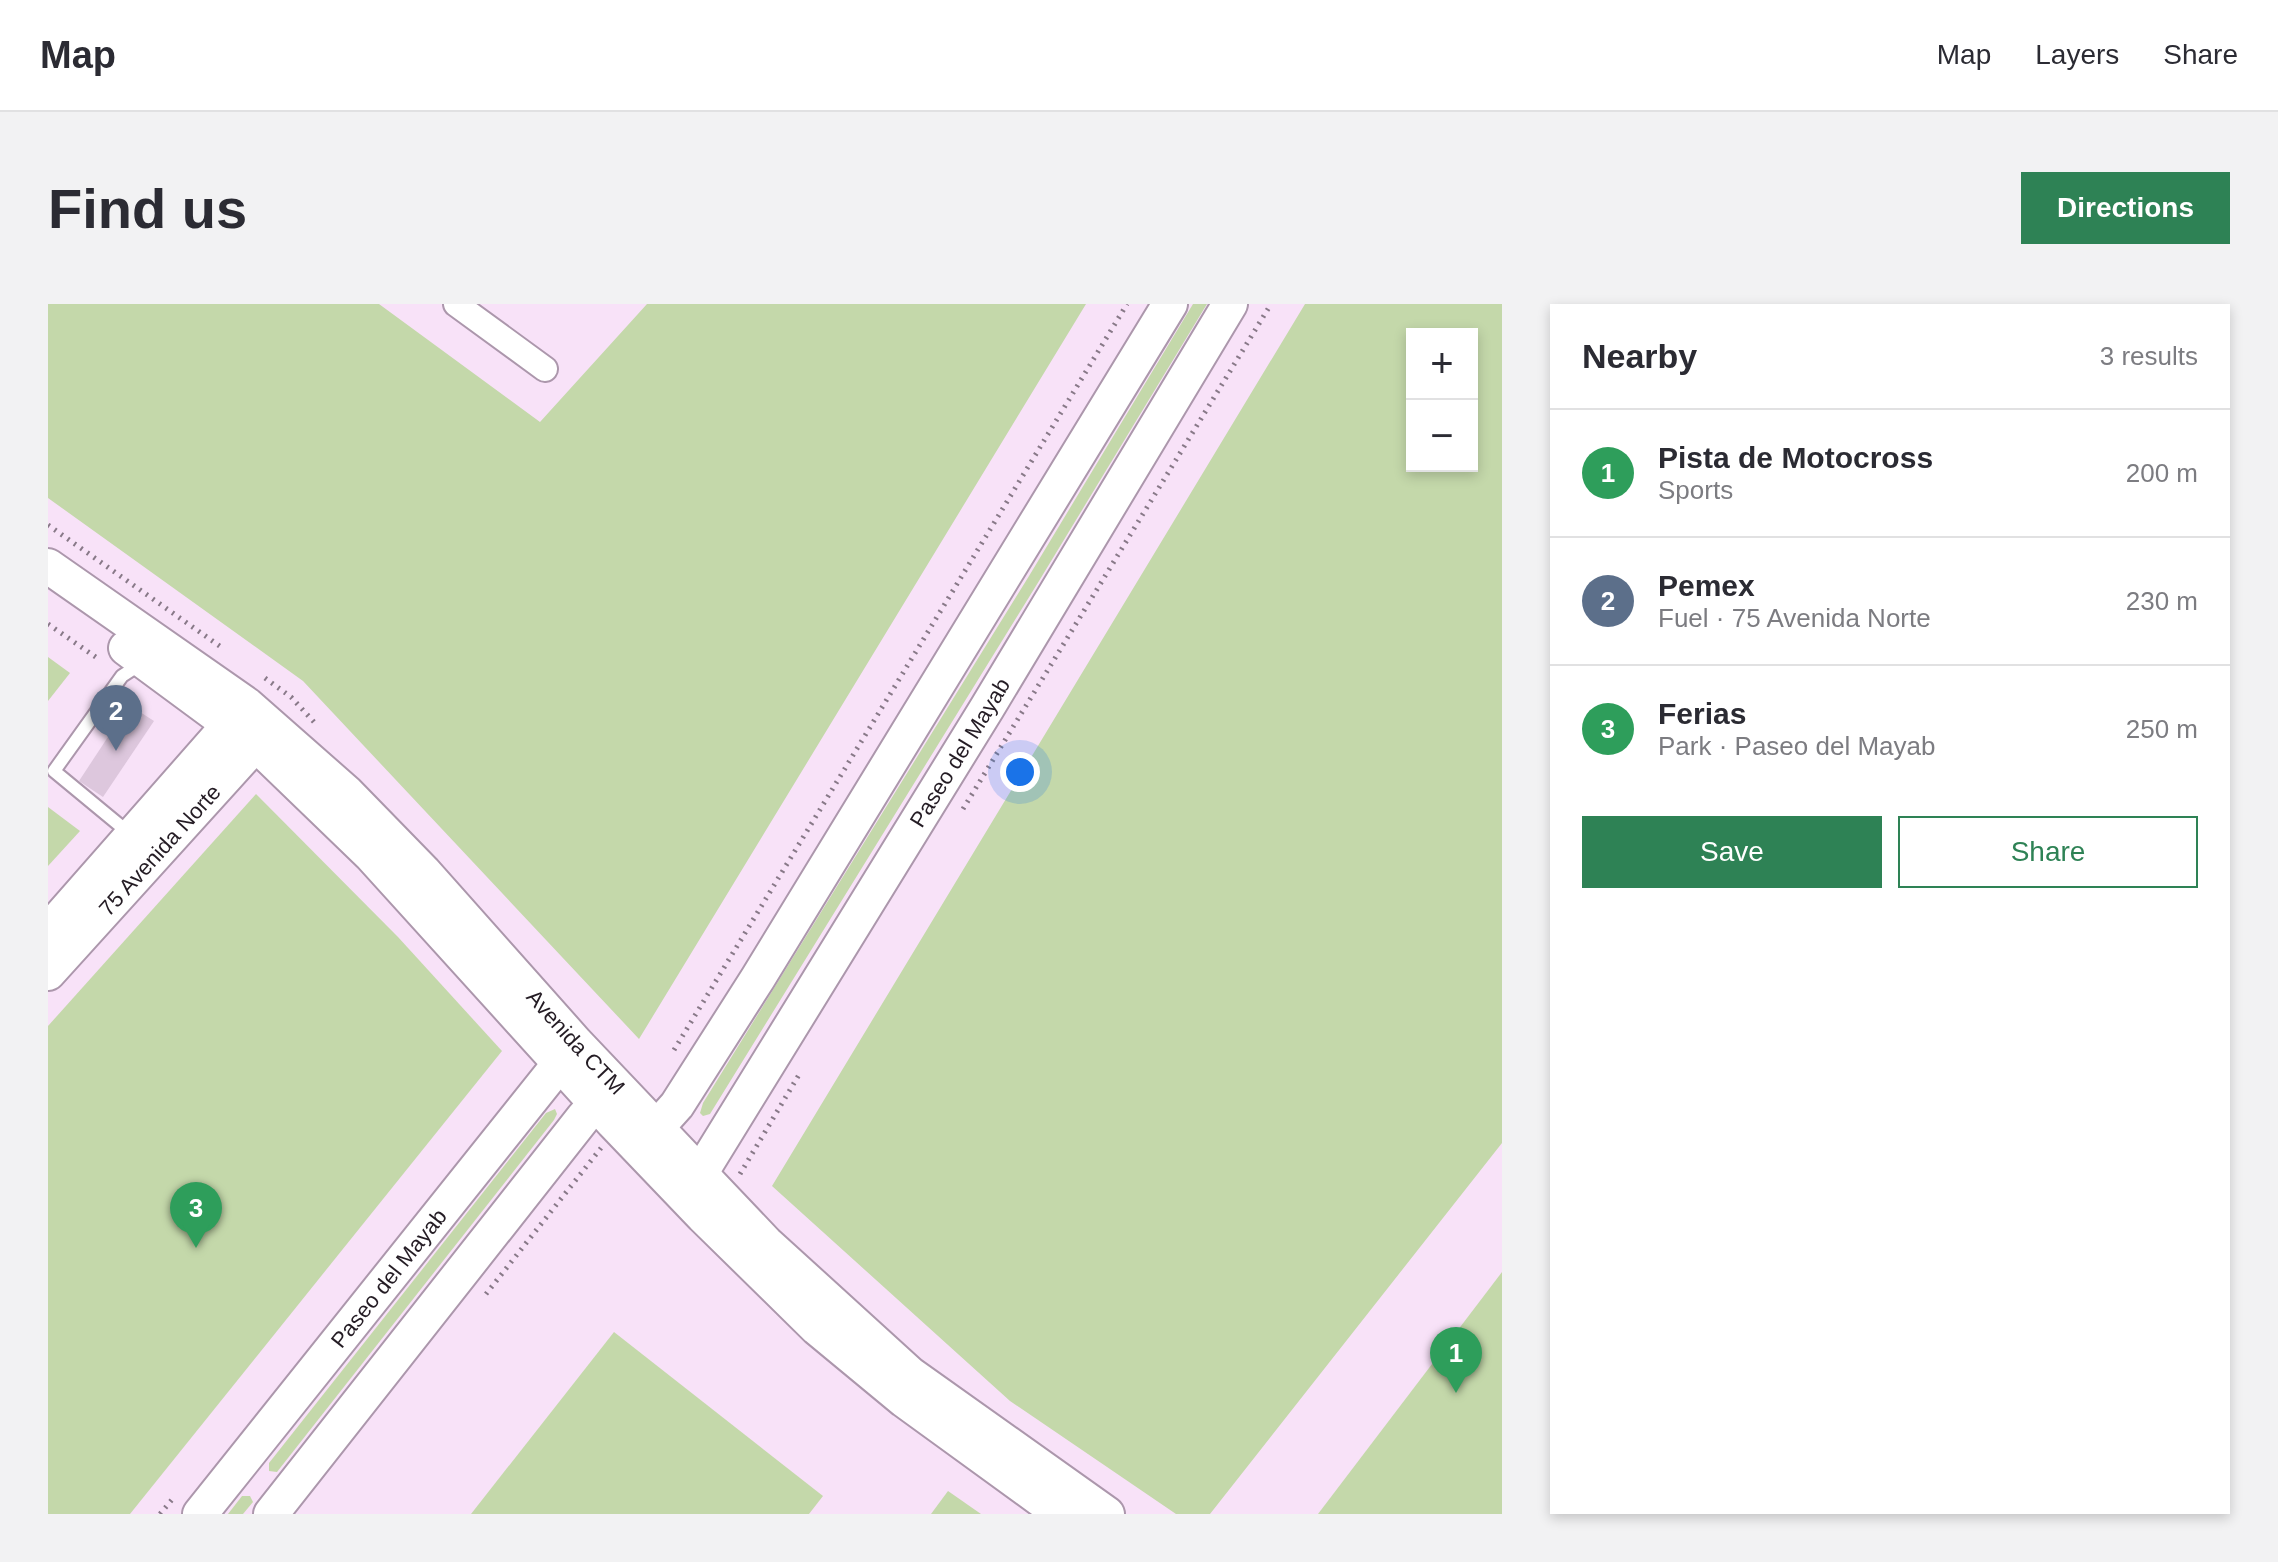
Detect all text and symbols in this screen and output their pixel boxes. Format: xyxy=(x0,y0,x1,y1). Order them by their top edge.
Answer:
text: Map xyxy=(40,34,116,76)
text: Map xyxy=(1937,39,1991,70)
text: Layers xyxy=(2035,39,2119,70)
text: Share xyxy=(2163,39,2238,70)
button: Directions xyxy=(2021,172,2230,244)
text: Find us xyxy=(48,177,247,240)
map controls xyxy=(1406,328,1478,472)
button: + xyxy=(1406,328,1478,400)
text: Nearby xyxy=(1582,337,1697,375)
text: 3 results xyxy=(2100,341,2198,371)
button: − xyxy=(1406,400,1478,472)
text: Pista de Motocross xyxy=(1658,441,1933,474)
text: 1 xyxy=(1601,458,1615,488)
text: 200 m xyxy=(2126,458,2198,488)
text: Sports xyxy=(1658,475,1733,505)
text: Pemex xyxy=(1658,569,1755,602)
text: 2 xyxy=(1601,586,1615,616)
text: 230 m xyxy=(2126,586,2198,616)
text: Fuel · 75 Avenida Norte xyxy=(1658,603,1931,633)
street label: Paseo del Mayab xyxy=(905,674,1015,832)
pin: 2 xyxy=(90,685,142,751)
text: Ferias xyxy=(1658,697,1746,730)
text: 3 xyxy=(1601,714,1615,744)
text: 250 m xyxy=(2126,714,2198,744)
text: Park · Paseo del Mayab xyxy=(1658,731,1935,761)
your location xyxy=(1000,752,1040,792)
street label: 75 Avenida Norte xyxy=(94,780,226,921)
button: Save xyxy=(1582,816,1882,888)
button: Share xyxy=(1898,816,2198,888)
street label: Avenida CTM xyxy=(521,985,630,1099)
pin: 3 xyxy=(170,1182,222,1248)
street label: Paseo del Mayab xyxy=(326,1204,452,1353)
pin: 1 xyxy=(1430,1327,1482,1393)

